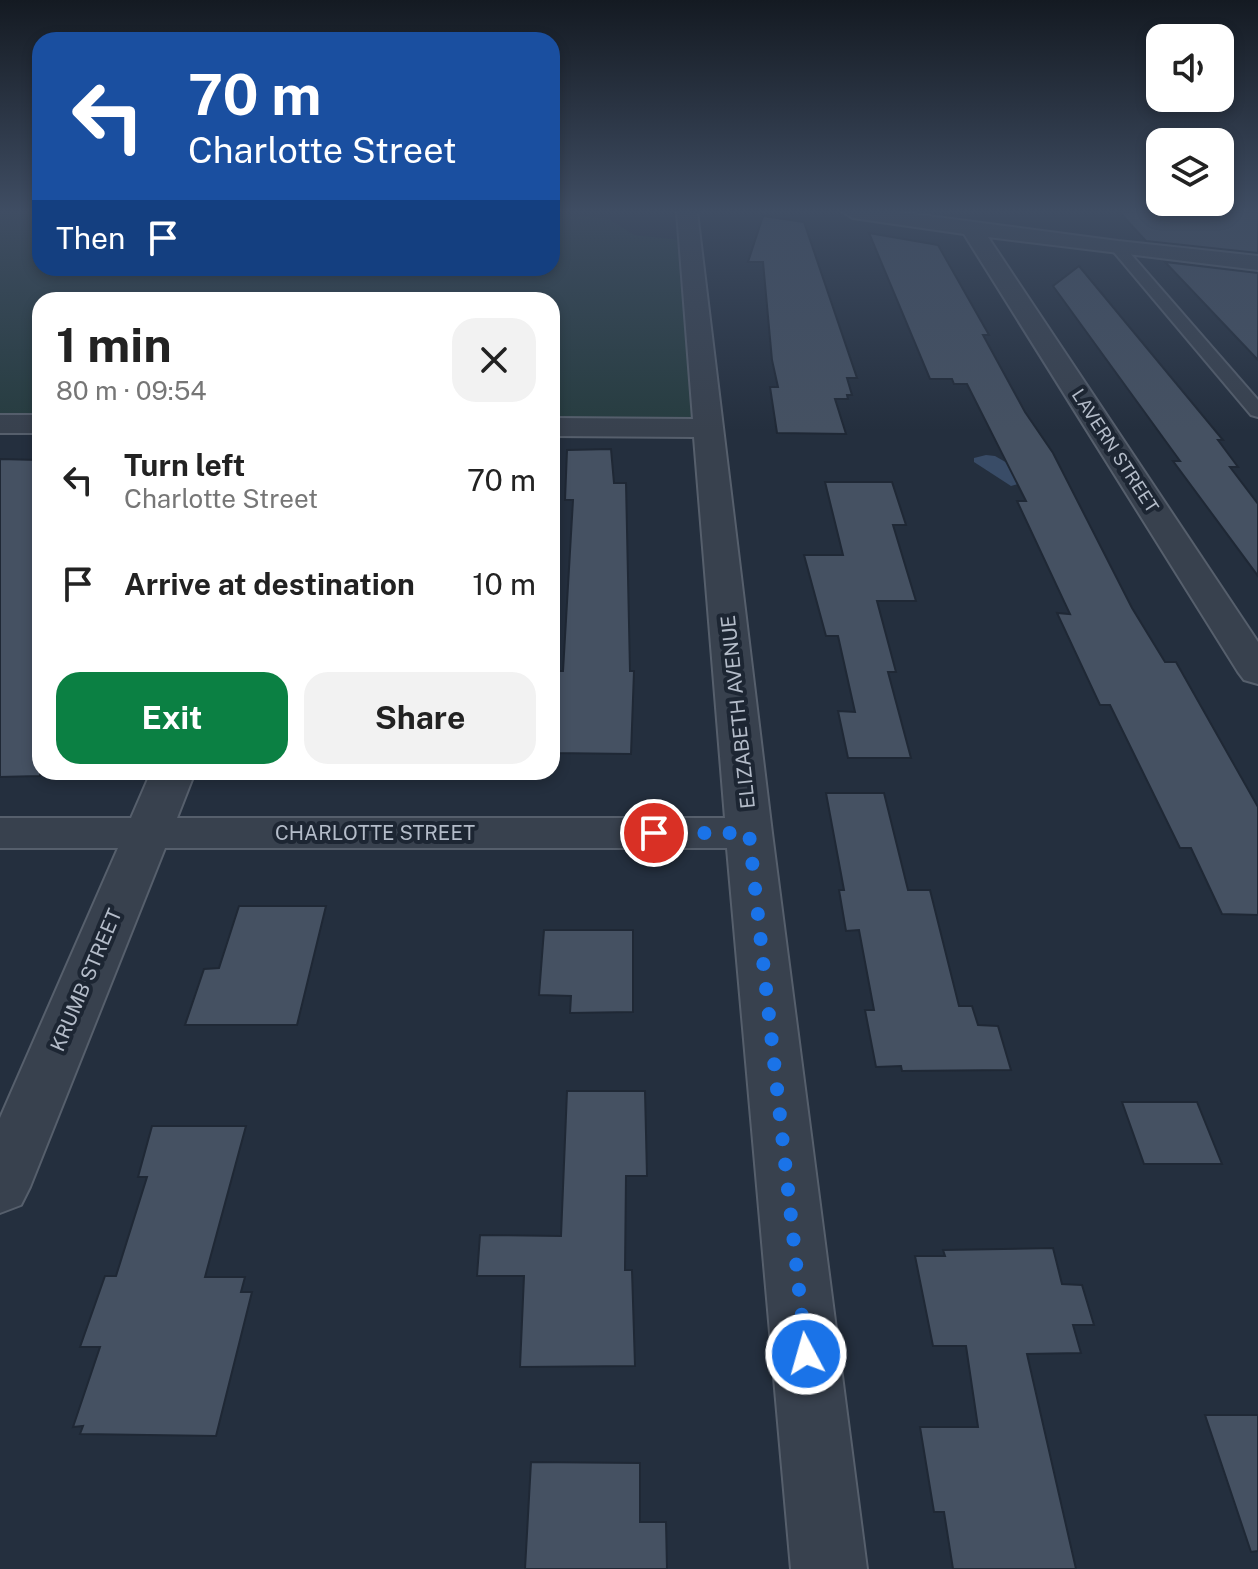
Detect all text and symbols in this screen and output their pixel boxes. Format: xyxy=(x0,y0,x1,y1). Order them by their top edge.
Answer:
map controls xyxy=(1146,24,1234,216)
button: sound xyxy=(1146,24,1234,112)
text: 70 m xyxy=(188,62,321,128)
icon: left xyxy=(56,64,160,168)
button: layers xyxy=(1146,128,1234,216)
text: Charlotte Street xyxy=(188,129,457,171)
icon: arrive xyxy=(141,216,185,260)
text: Then xyxy=(56,220,125,256)
text: 1 min xyxy=(56,316,172,373)
button: close xyxy=(452,318,536,402)
text: 80 m · 09:54 xyxy=(56,375,207,406)
street label: LAVERN STREET xyxy=(1068,385,1163,517)
text: Turn left xyxy=(124,447,245,483)
icon: left xyxy=(56,458,100,502)
text: 70 m xyxy=(467,462,536,498)
text: Charlotte Street xyxy=(124,483,318,514)
icon: arrive xyxy=(56,562,100,606)
text: Arrive at destination xyxy=(124,566,415,602)
text: 10 m xyxy=(472,566,536,602)
street label: ELIZABETH AVENUE xyxy=(716,614,760,810)
button: Exit xyxy=(56,672,288,764)
button: Share xyxy=(304,672,536,764)
pin xyxy=(620,799,688,867)
icon: arrive xyxy=(632,811,676,855)
street label: CHARLOTTE STREET xyxy=(275,821,475,845)
street label: KRUMB STREET xyxy=(45,905,127,1055)
position arrow xyxy=(764,1312,848,1396)

